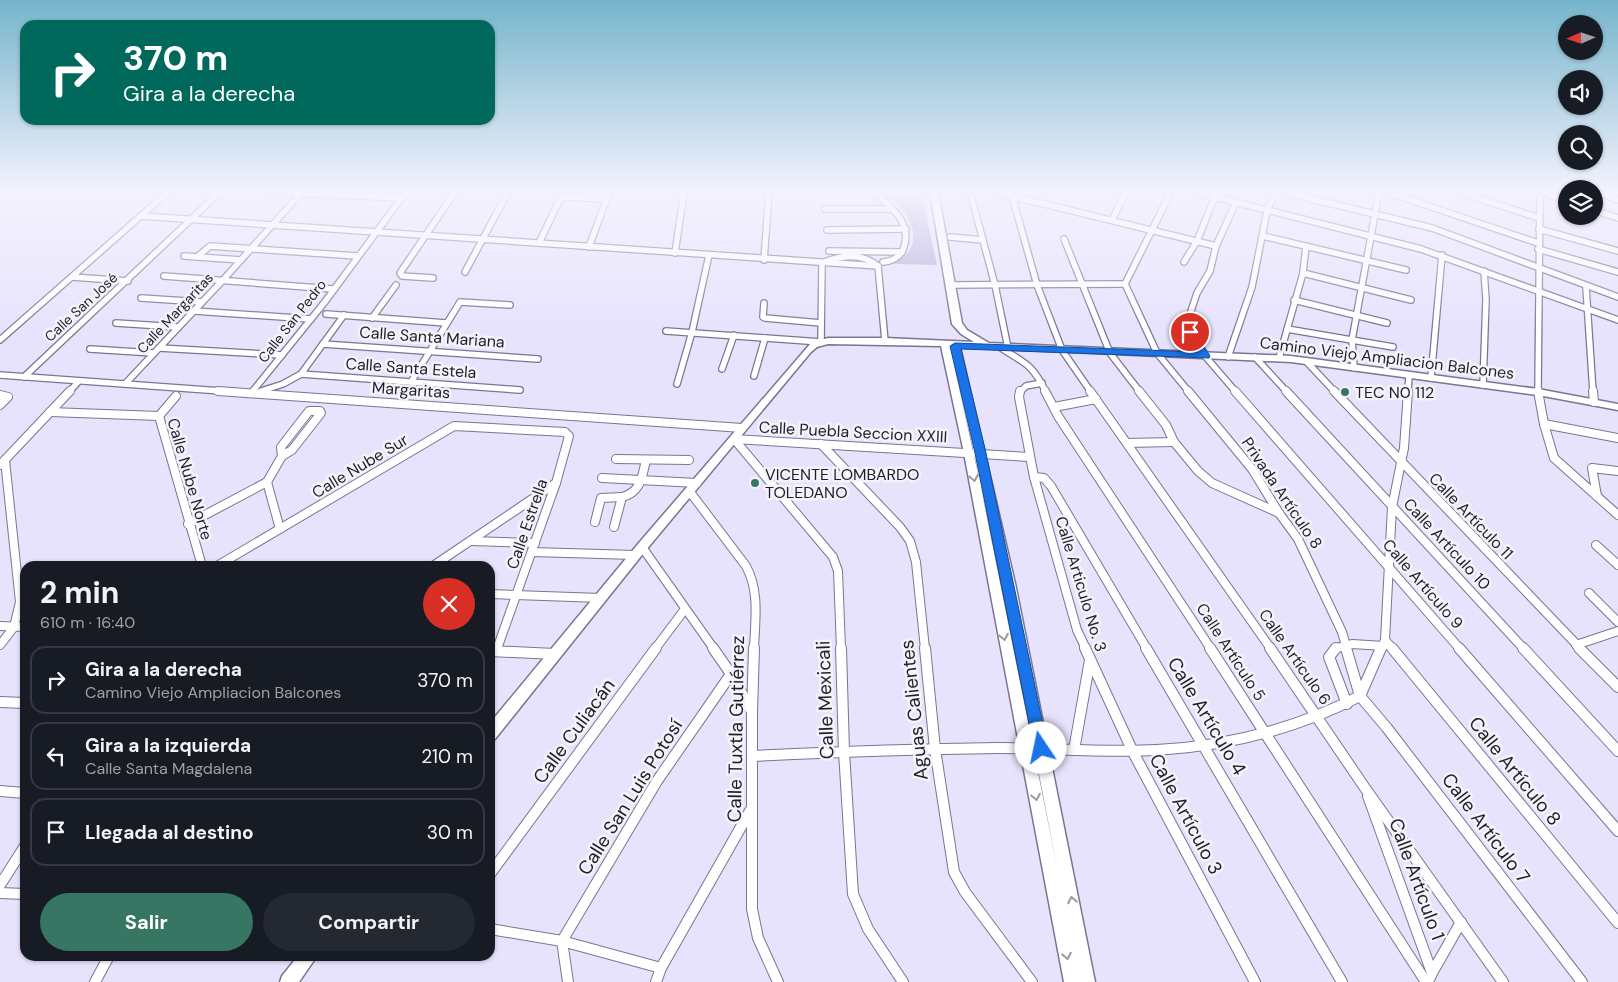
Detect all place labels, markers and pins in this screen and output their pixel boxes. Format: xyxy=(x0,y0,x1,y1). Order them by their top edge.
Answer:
pin xyxy=(1169,311,1211,353)
place label: TEC N0 112 xyxy=(1355,382,1434,403)
marker: TEC N0 112 xyxy=(1339,386,1351,398)
place label: VICENTE LOMBARDO TOLEDANO xyxy=(765,464,920,503)
marker: VICENTE LOMBARDO TOLEDANO xyxy=(749,477,761,489)

